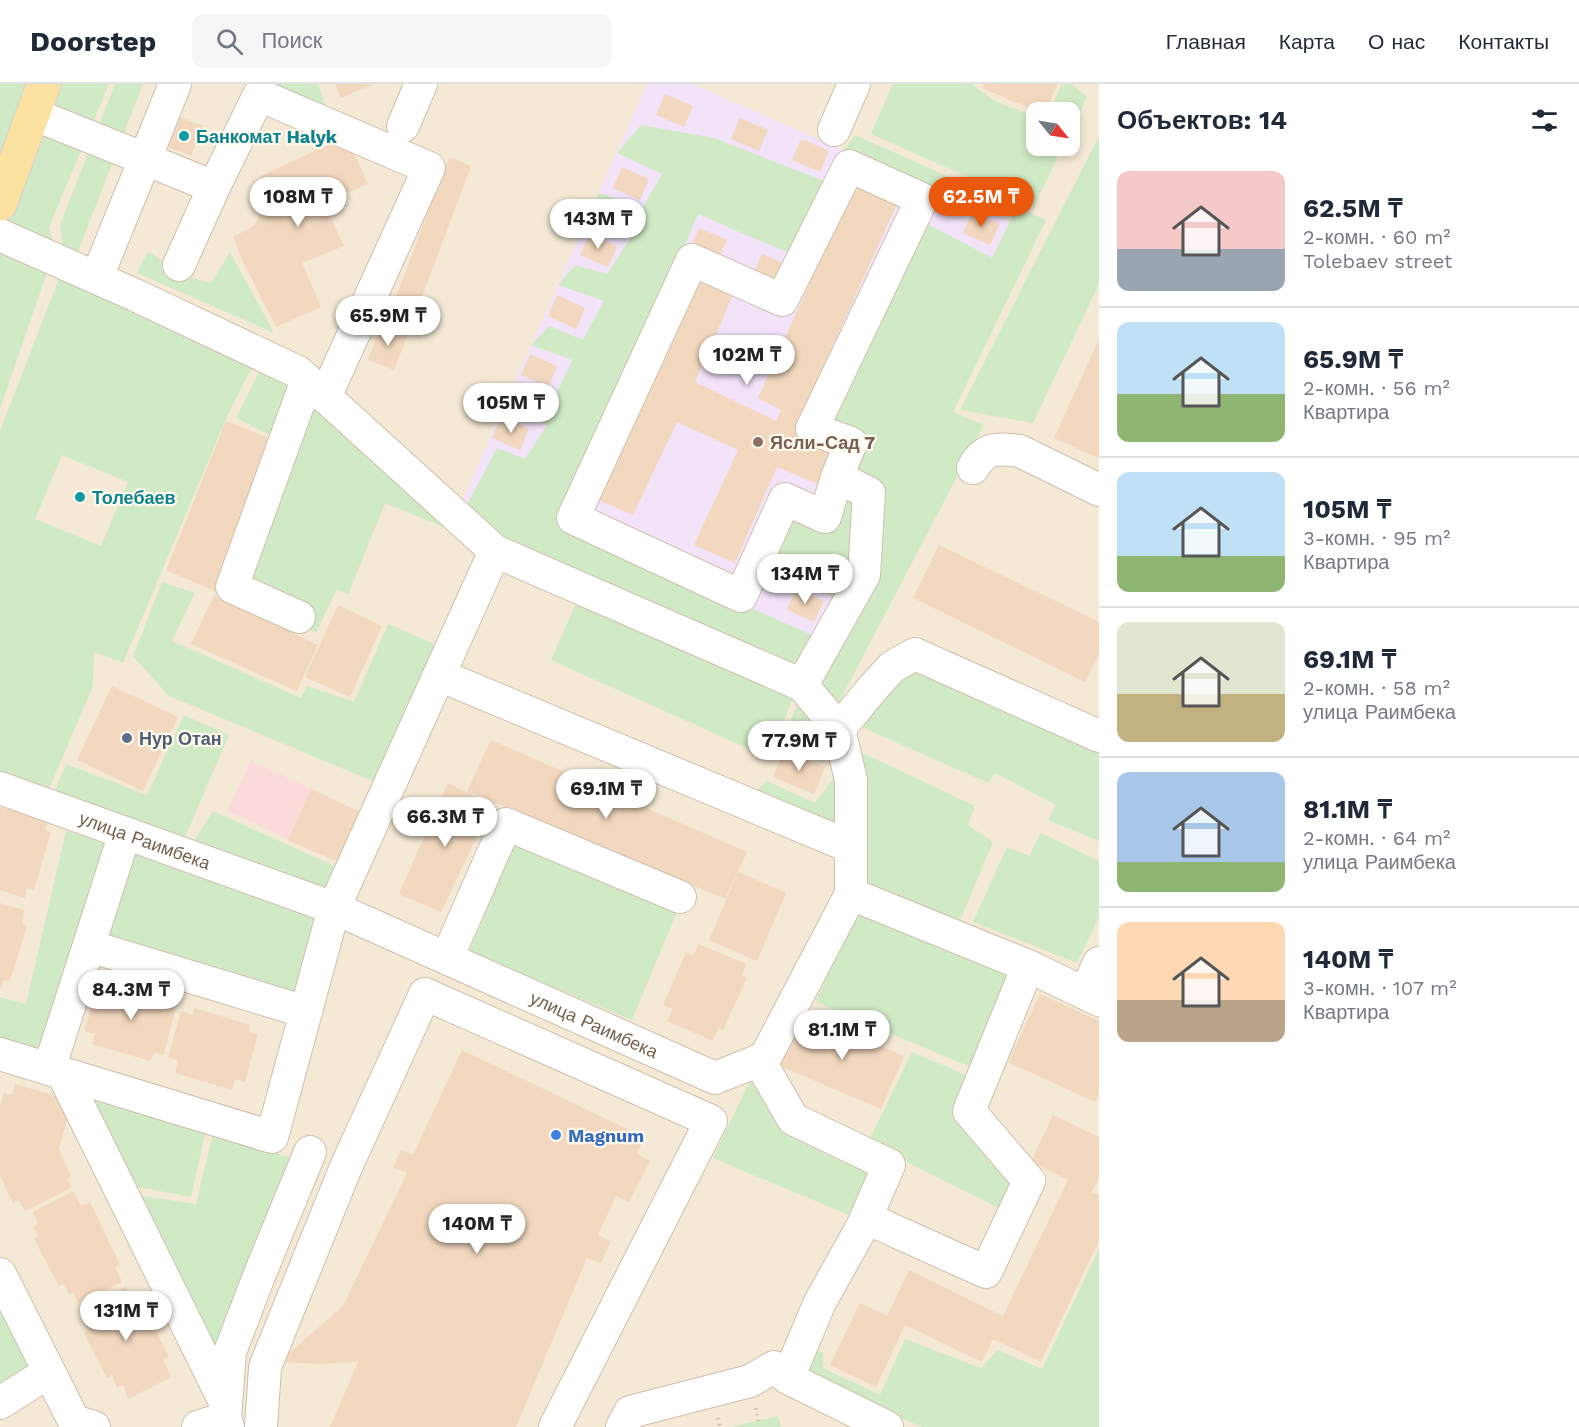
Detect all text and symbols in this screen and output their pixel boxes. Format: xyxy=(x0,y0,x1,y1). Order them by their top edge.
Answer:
search box xyxy=(192,14,612,68)
text: Doorstep xyxy=(30,25,156,58)
icon: search xyxy=(213,25,246,58)
text: Поиск xyxy=(261,28,322,53)
text: Главная xyxy=(1166,29,1246,54)
text: Карта xyxy=(1279,29,1335,54)
text: О нас xyxy=(1368,29,1425,54)
text: Контакты xyxy=(1458,29,1549,54)
north arrow xyxy=(1026,102,1080,156)
map controls xyxy=(1026,102,1080,156)
icon: filters xyxy=(1528,104,1561,137)
text: Объектов: 14 xyxy=(1117,105,1287,135)
place label: Банкомат Halyk xyxy=(196,126,338,147)
marker: Банкомат Halyk xyxy=(177,129,191,143)
pin: 108M ₸ xyxy=(249,177,347,228)
pin: 62.5M ₸ xyxy=(926,177,1036,228)
text: 108M ₸ xyxy=(264,184,332,208)
text: 62.5M ₸ xyxy=(943,184,1019,208)
text: 62.5M ₸ xyxy=(1303,193,1403,223)
icon: home xyxy=(1165,195,1237,267)
pin: 143M ₸ xyxy=(549,199,647,250)
text: 143M ₸ xyxy=(564,206,632,230)
text: 2-комн. · 60 m² xyxy=(1303,225,1451,249)
text: Tolebaev street xyxy=(1303,249,1452,273)
pin: 65.9M ₸ xyxy=(333,296,443,347)
text: 65.9M ₸ xyxy=(350,303,426,327)
pin: 102M ₸ xyxy=(698,335,796,386)
text: 102M ₸ xyxy=(713,342,781,366)
text: 65.9M ₸ xyxy=(1303,344,1403,374)
icon: home xyxy=(1165,346,1237,418)
text: 2-комн. · 56 m² xyxy=(1303,376,1450,400)
pin: 105M ₸ xyxy=(462,383,560,434)
text: 105M ₸ xyxy=(477,390,545,414)
text: Квартира xyxy=(1303,400,1389,424)
place label: Ясли-Сад 7 xyxy=(770,432,875,453)
marker: Ясли-Сад 7 xyxy=(751,435,765,449)
place label: Толебаев xyxy=(92,487,176,508)
marker: Толебаев xyxy=(73,490,87,504)
text: 105M ₸ xyxy=(1303,494,1391,524)
icon: home xyxy=(1165,496,1237,568)
text: 3-комн. · 95 m² xyxy=(1303,526,1450,550)
text: Квартира xyxy=(1303,550,1389,574)
pin: 134M ₸ xyxy=(756,554,854,605)
text: 134M ₸ xyxy=(771,561,839,585)
text: 69.1M ₸ xyxy=(1303,644,1396,674)
icon: home xyxy=(1165,646,1237,718)
text: 2-комн. · 58 m² xyxy=(1303,676,1450,700)
text: улица Раимбека xyxy=(1303,700,1456,724)
pin: 77.9M ₸ xyxy=(744,721,854,772)
place label: Нур Отан xyxy=(139,728,222,749)
text: 77.9M ₸ xyxy=(762,728,836,752)
marker: Нур Отан xyxy=(120,731,134,745)
pin: 69.1M ₸ xyxy=(551,769,661,820)
text: 69.1M ₸ xyxy=(570,776,642,800)
text: 81.1M ₸ xyxy=(1303,794,1392,824)
icon: home xyxy=(1165,796,1237,868)
pin: 66.3M ₸ xyxy=(390,797,500,848)
text: 66.3M ₸ xyxy=(406,804,484,828)
street label: улица Раимбека xyxy=(77,807,214,874)
text: 2-комн. · 64 m² xyxy=(1303,826,1450,850)
text: улица Раимбека xyxy=(1303,850,1456,874)
text: 140M ₸ xyxy=(1303,944,1393,974)
icon: home xyxy=(1165,946,1237,1018)
pin: 84.3M ₸ xyxy=(76,970,186,1021)
text: 3-комн. · 107 m² xyxy=(1303,976,1456,1000)
text: 84.3M ₸ xyxy=(92,977,170,1001)
street label: улица Раимбека xyxy=(527,987,662,1062)
text: Квартира xyxy=(1303,1000,1389,1024)
pin: 81.1M ₸ xyxy=(787,1010,897,1061)
text: 81.1M ₸ xyxy=(808,1017,876,1041)
place label: Magnum xyxy=(568,1125,644,1146)
marker: Magnum xyxy=(549,1128,563,1142)
pin: 140M ₸ xyxy=(428,1204,526,1255)
text: 140M ₸ xyxy=(442,1211,512,1235)
pin: 131M ₸ xyxy=(77,1291,175,1342)
text: 131M ₸ xyxy=(94,1298,158,1322)

